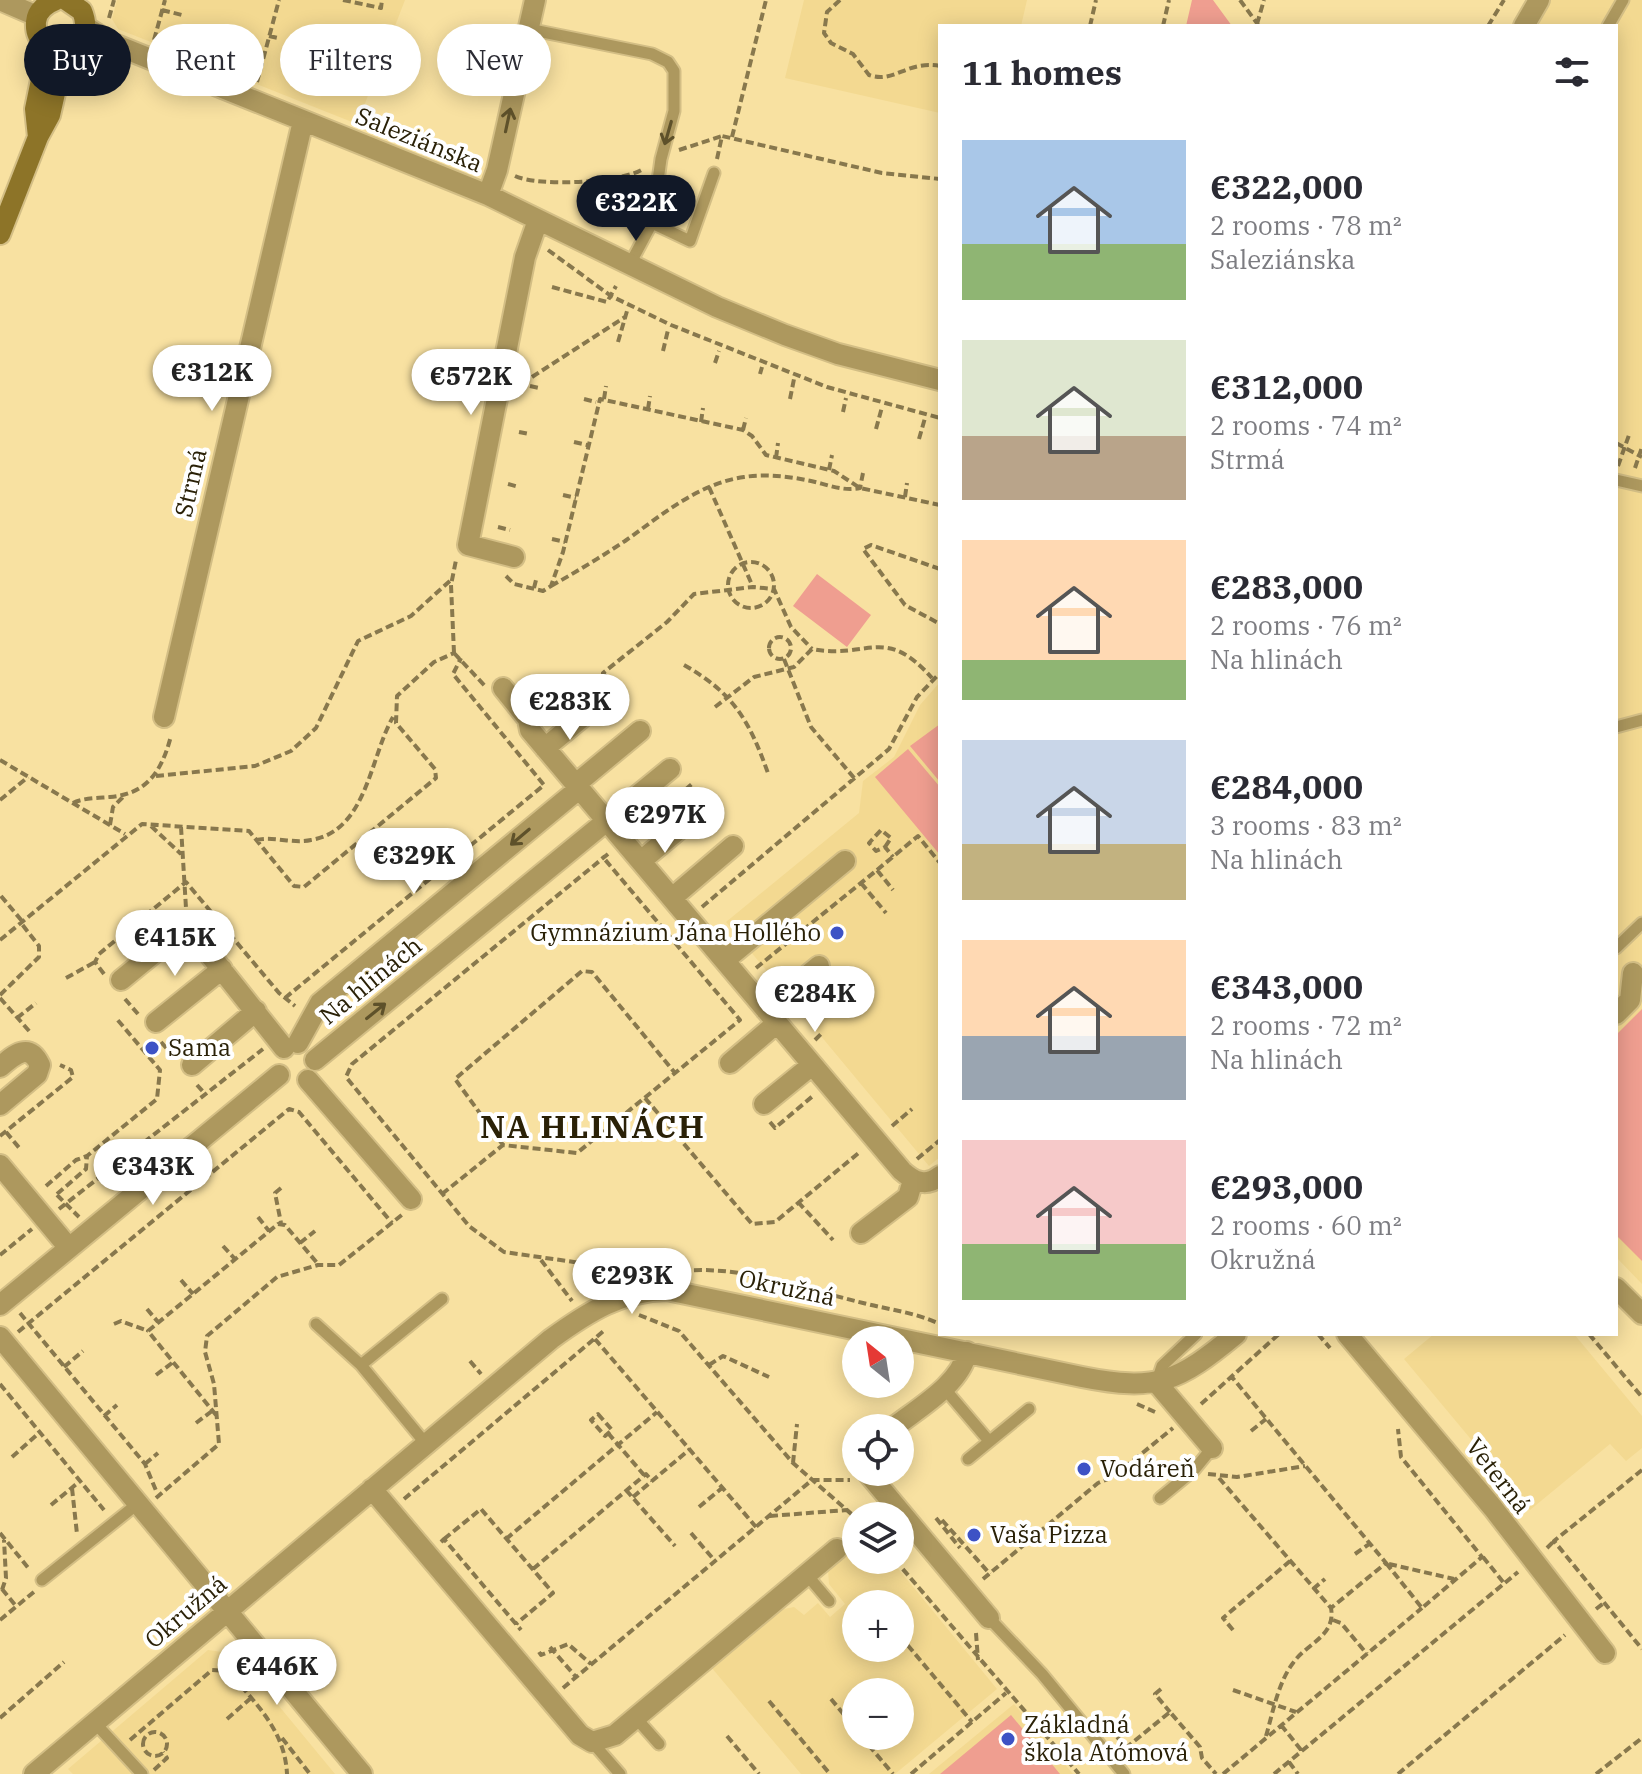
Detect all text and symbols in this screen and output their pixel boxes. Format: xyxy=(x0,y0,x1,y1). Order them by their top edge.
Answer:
chip: Buy xyxy=(24,24,131,96)
chip: Rent xyxy=(147,24,264,96)
chip: Filters xyxy=(280,24,421,96)
chip: New xyxy=(437,24,551,96)
text: 11 homes xyxy=(962,50,1122,94)
icon: filters xyxy=(1550,50,1594,94)
street label: Saleziánska xyxy=(351,99,488,179)
one-way arrow xyxy=(501,108,516,133)
one-way arrow xyxy=(660,119,675,145)
text: €322,000 xyxy=(1210,164,1363,208)
icon: home xyxy=(1026,172,1122,268)
pin: €322K xyxy=(580,175,692,243)
text: €322K xyxy=(595,184,677,218)
text: 2 rooms · 78 m² xyxy=(1210,208,1402,242)
text: Saleziánska xyxy=(1210,242,1355,276)
pin: €312K xyxy=(156,345,268,413)
pin: €572K xyxy=(415,349,527,417)
text: €312K xyxy=(171,354,253,388)
text: €572K xyxy=(430,358,512,392)
text: €312,000 xyxy=(1210,364,1363,408)
icon: home xyxy=(1026,372,1122,468)
text: 2 rooms · 74 m² xyxy=(1210,408,1402,442)
text: Strmá xyxy=(1210,442,1285,476)
street label: Strmá xyxy=(167,445,213,520)
text: €283,000 xyxy=(1210,564,1363,608)
icon: home xyxy=(1026,572,1122,668)
text: 2 rooms · 76 m² xyxy=(1210,608,1402,642)
text: Na hlinách xyxy=(1210,642,1343,676)
pin: €283K xyxy=(514,674,626,742)
text: €283K xyxy=(529,683,611,717)
text: €284,000 xyxy=(1210,764,1363,808)
icon: home xyxy=(1026,772,1122,868)
pin: €297K xyxy=(609,787,721,855)
text: €297K xyxy=(624,796,706,830)
text: 3 rooms · 83 m² xyxy=(1210,808,1402,842)
pin: €329K xyxy=(358,828,470,896)
one-way arrow xyxy=(510,828,530,846)
text: €329K xyxy=(373,837,455,871)
text: Na hlinách xyxy=(1210,842,1343,876)
pin: €415K xyxy=(119,910,231,978)
place label: Gymnázium Jána Hollého xyxy=(530,916,821,948)
text: €415K xyxy=(134,919,216,953)
marker: Gymnázium Jána Hollého xyxy=(828,924,846,942)
street label: Na hlinách xyxy=(313,929,428,1031)
text: €343,000 xyxy=(1210,964,1363,1008)
pin: €284K xyxy=(759,966,871,1034)
icon: home xyxy=(1026,972,1122,1068)
text: €284K xyxy=(774,975,856,1009)
one-way arrow xyxy=(365,1002,386,1020)
text: 2 rooms · 72 m² xyxy=(1210,1008,1402,1042)
place label: Sama xyxy=(168,1031,231,1063)
marker: Sama xyxy=(143,1039,161,1057)
text: Na hlinách xyxy=(1210,1042,1343,1076)
district label: NA HLINÁCH xyxy=(480,1105,706,1147)
pin: €343K xyxy=(97,1139,209,1207)
text: €343K xyxy=(112,1148,194,1182)
text: €293,000 xyxy=(1210,1164,1363,1208)
icon: home xyxy=(1026,1172,1122,1268)
text: 2 rooms · 60 m² xyxy=(1210,1208,1402,1242)
text: Okružná xyxy=(1210,1242,1316,1276)
pin: €293K xyxy=(576,1248,688,1316)
text: €293K xyxy=(591,1257,673,1291)
street label: Okružná xyxy=(736,1261,838,1313)
north arrow xyxy=(842,1326,914,1398)
map controls xyxy=(842,1326,914,1750)
button: locate xyxy=(842,1414,914,1486)
street label: Veterná xyxy=(1459,1431,1538,1520)
place label: Vodáreň xyxy=(1100,1452,1195,1484)
marker: Vodáreň xyxy=(1075,1460,1093,1478)
button: layers xyxy=(842,1502,914,1574)
place label: Vaša Pizza xyxy=(990,1518,1108,1550)
marker: Vaša Pizza xyxy=(965,1526,983,1544)
street label: Okružná xyxy=(138,1568,233,1655)
button: + xyxy=(842,1590,914,1662)
pin: €446K xyxy=(221,1639,333,1707)
text: €446K xyxy=(236,1648,318,1682)
button: − xyxy=(842,1678,914,1750)
place label: Základná škola Atómová xyxy=(1024,1708,1189,1768)
marker: Základná škola Atómová xyxy=(999,1730,1017,1748)

